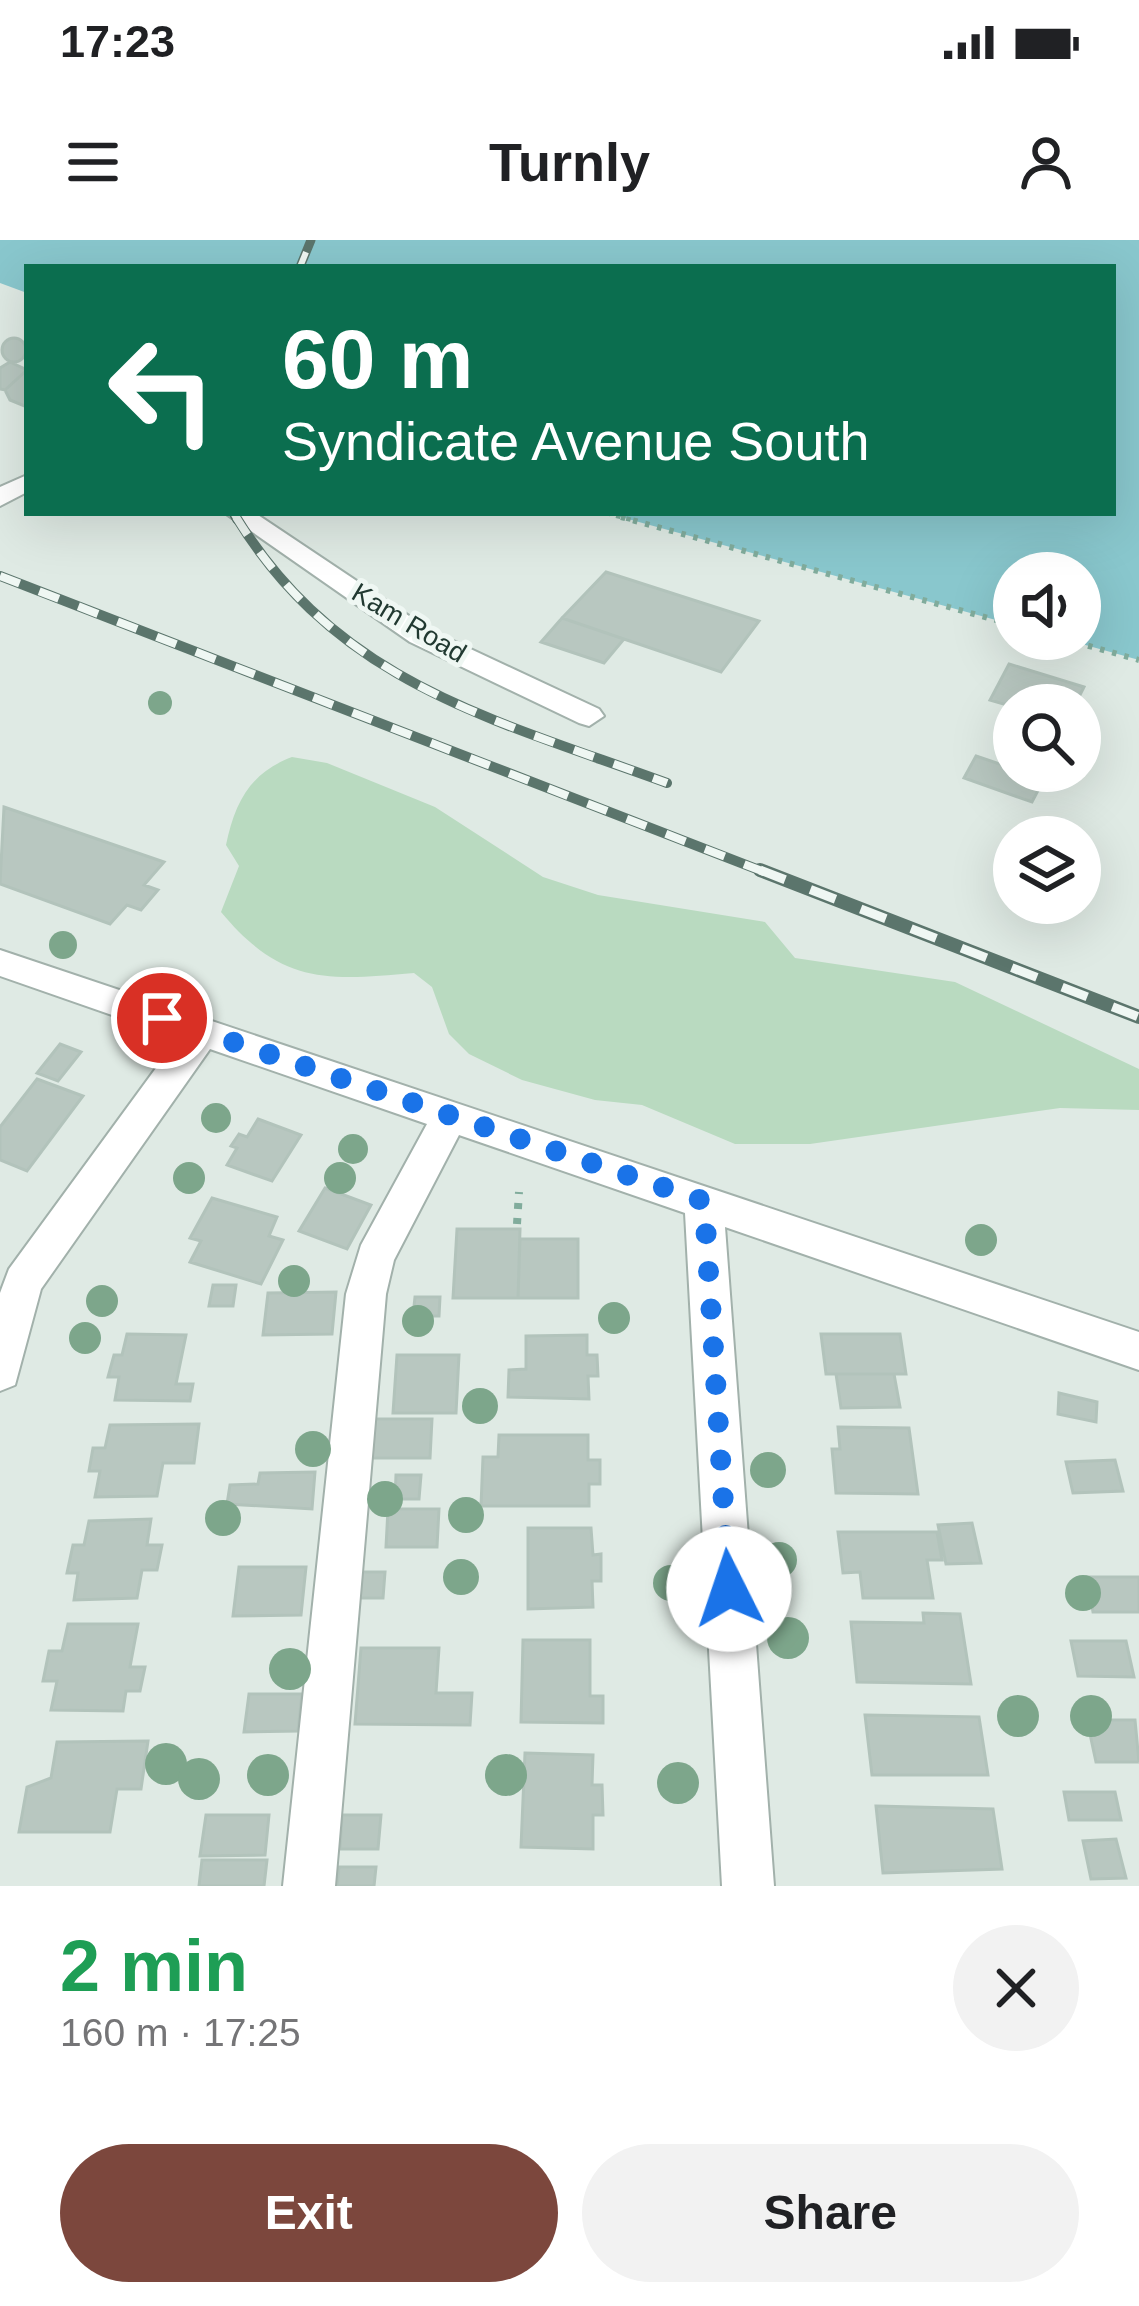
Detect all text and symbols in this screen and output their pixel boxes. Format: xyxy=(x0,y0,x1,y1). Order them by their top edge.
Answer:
text: 17:23 xyxy=(60,16,175,67)
icon: menu xyxy=(60,129,126,195)
icon: person xyxy=(1013,129,1079,195)
text: Turnly xyxy=(489,132,650,192)
icon: left xyxy=(84,312,240,468)
text: 60 m xyxy=(282,312,473,406)
text: Syndicate Avenue South xyxy=(282,411,869,471)
map controls xyxy=(993,552,1101,924)
button: sound xyxy=(993,552,1101,660)
street label: Kam Road xyxy=(347,577,471,669)
button: search xyxy=(993,684,1101,792)
button: layers xyxy=(993,816,1101,924)
pin xyxy=(111,967,213,1069)
icon: arrive xyxy=(129,985,195,1051)
position arrow xyxy=(666,1526,792,1652)
button: close xyxy=(953,1925,1079,2051)
text: 2 min xyxy=(60,1926,248,2006)
text: 160 m · 17:25 xyxy=(60,2011,301,2054)
button: Exit xyxy=(60,2144,558,2282)
button: Share xyxy=(582,2144,1079,2282)

